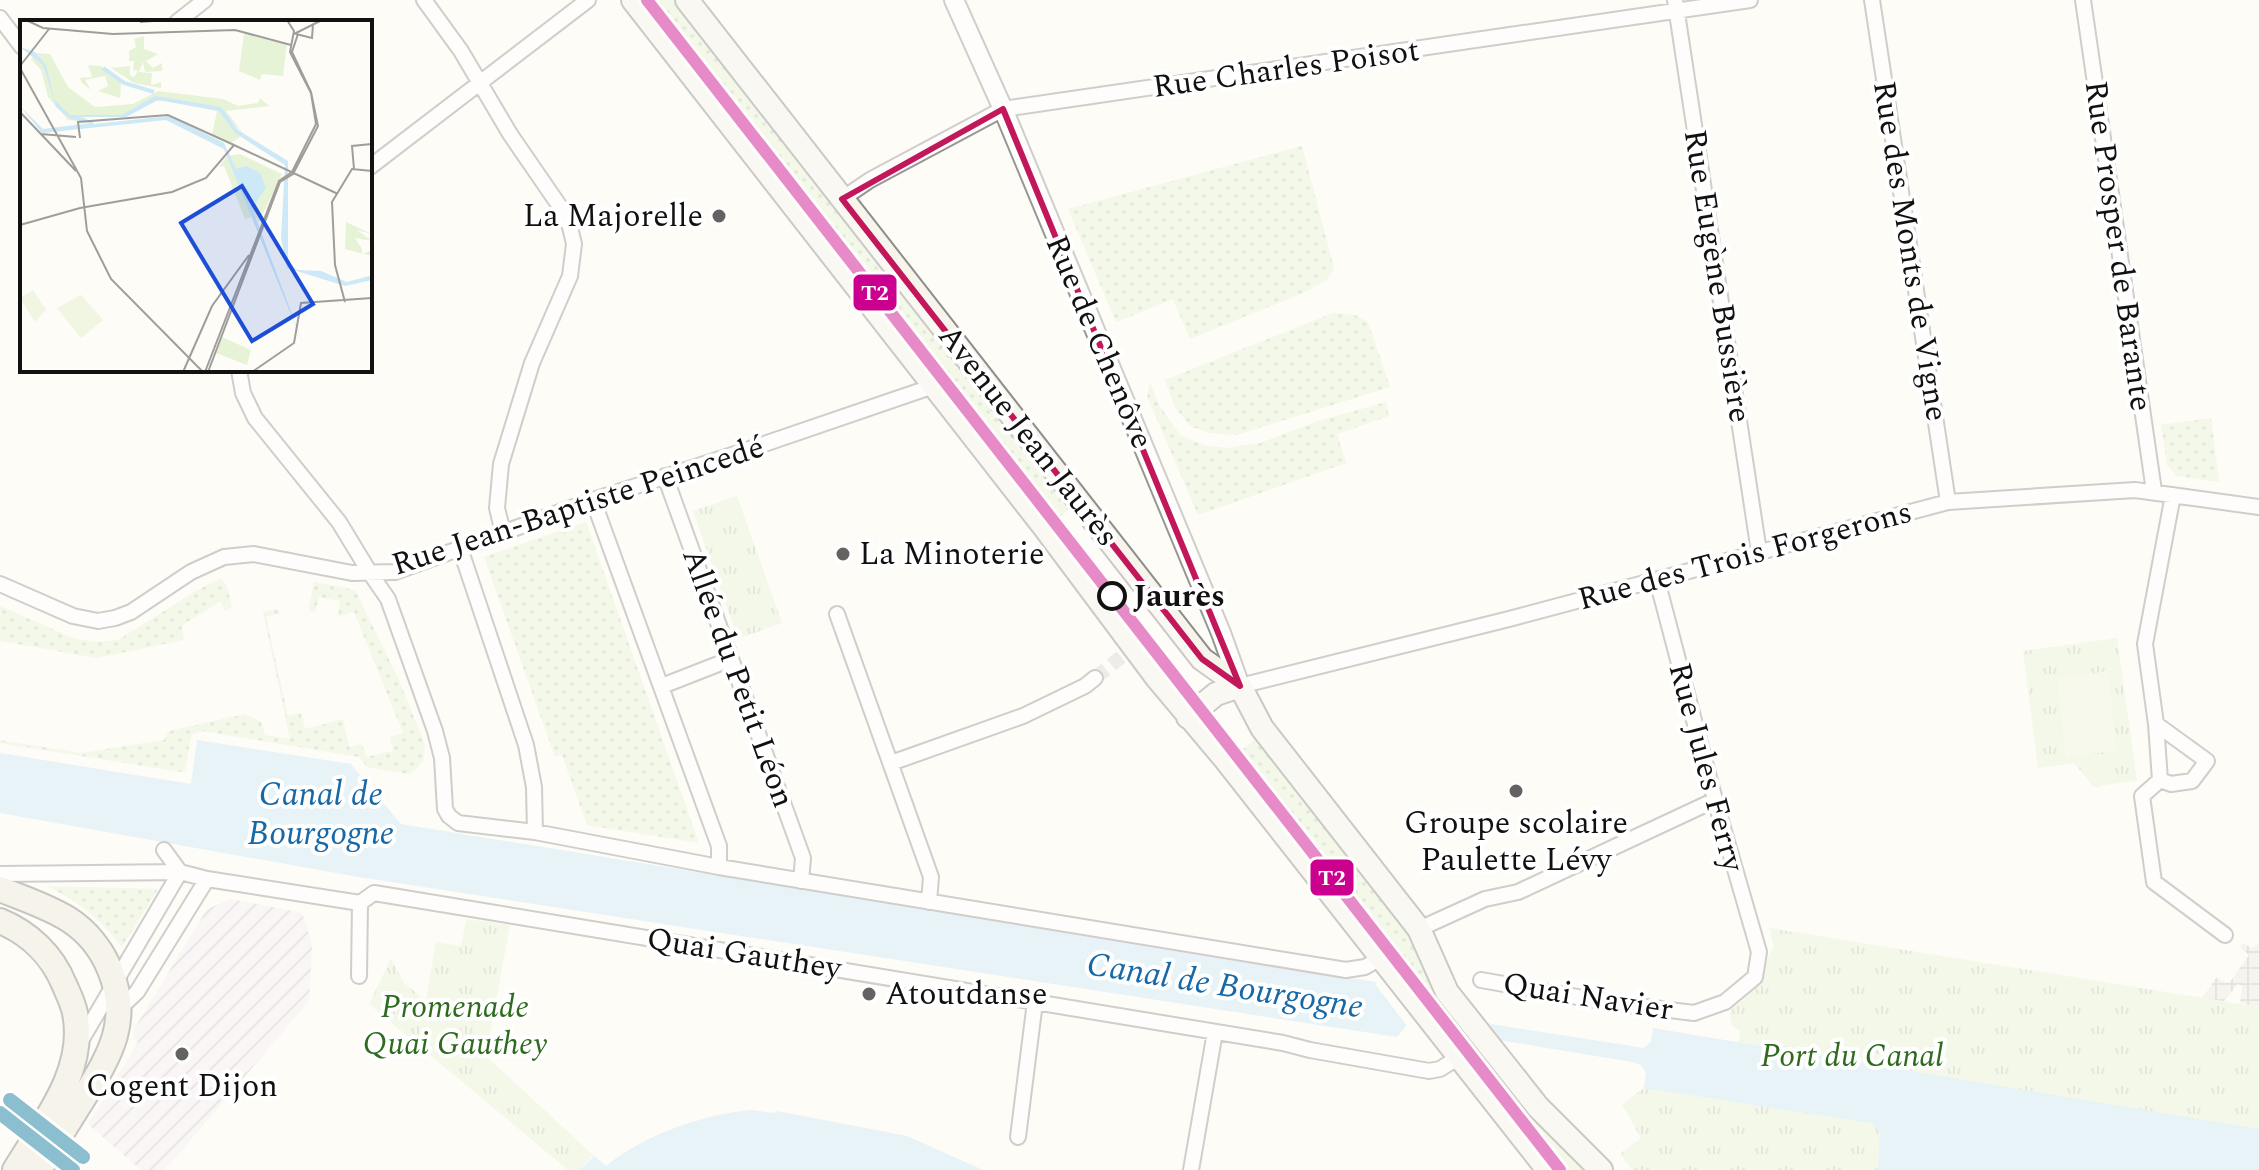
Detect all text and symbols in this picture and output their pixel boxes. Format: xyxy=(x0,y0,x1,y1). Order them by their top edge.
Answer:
inset map xyxy=(20,20,372,372)
street label: Rue Charles Poisot xyxy=(1149,26,1423,112)
street label: Rue des Monts de Vigne xyxy=(1859,77,1961,425)
street label: Rue Prosper de Barante xyxy=(2071,78,2165,414)
street label: Rue Eugène Bussière xyxy=(1670,126,1764,426)
place label: La Majorelle xyxy=(523,192,703,241)
marker: La Majorelle xyxy=(710,207,728,225)
street label: Rue de Chenôve xyxy=(1032,227,1166,457)
line badge: T2 xyxy=(852,273,898,312)
text: T2 xyxy=(861,277,889,310)
street label: Avenue Jean Jaurès xyxy=(925,314,1131,558)
street label: Rue Jean-Baptiste Peincedé xyxy=(385,423,771,589)
street label: Rue des Trois Forgerons xyxy=(1573,488,1917,624)
place label: La Minoterie xyxy=(859,530,1045,579)
street label: Allée du Petit Léon xyxy=(668,541,808,815)
marker: La Minoterie xyxy=(834,545,852,563)
place label: Jaurès xyxy=(1133,572,1225,621)
marker: Jaurès xyxy=(1098,582,1126,610)
street label: Rue Jules Ferry xyxy=(1655,657,1758,878)
water label: Canal de Bourgogne xyxy=(248,769,394,860)
marker: Groupe scolaire Paulette Lévy xyxy=(1507,782,1525,800)
place label: Groupe scolaire Paulette Lévy xyxy=(1404,799,1628,885)
line badge: T2 xyxy=(1309,858,1355,897)
text: T2 xyxy=(1318,862,1346,895)
street label: Quai Gauthey xyxy=(643,914,846,994)
water label: Canal de Bourgogne xyxy=(1083,938,1367,1034)
street label: Quai Navier xyxy=(1499,959,1677,1035)
place label: Atoutdanse xyxy=(885,970,1047,1019)
park label: Promenade Quai Gauthey xyxy=(363,983,547,1069)
marker: Atoutdanse xyxy=(860,985,878,1003)
park label: Port du Canal xyxy=(1760,1032,1944,1081)
marker: Cogent Dijon xyxy=(173,1045,191,1063)
place label: Cogent Dijon xyxy=(86,1062,278,1111)

